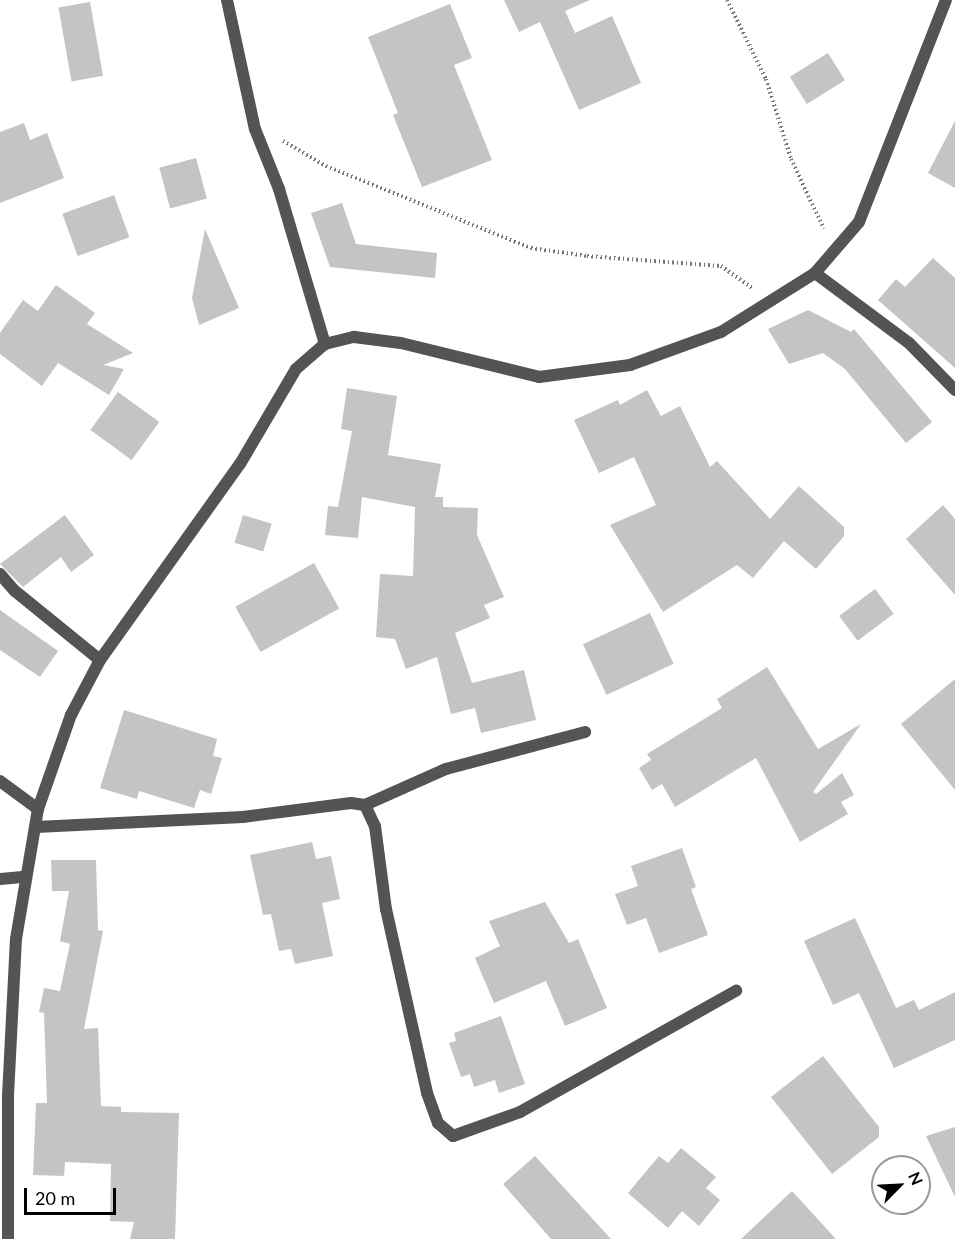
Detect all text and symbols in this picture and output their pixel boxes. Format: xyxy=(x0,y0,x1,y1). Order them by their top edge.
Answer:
north arrow xyxy=(871,1155,931,1215)
text: N xyxy=(905,1169,927,1188)
scale bar xyxy=(27,1176,118,1214)
text: 20 m xyxy=(35,1187,75,1209)

